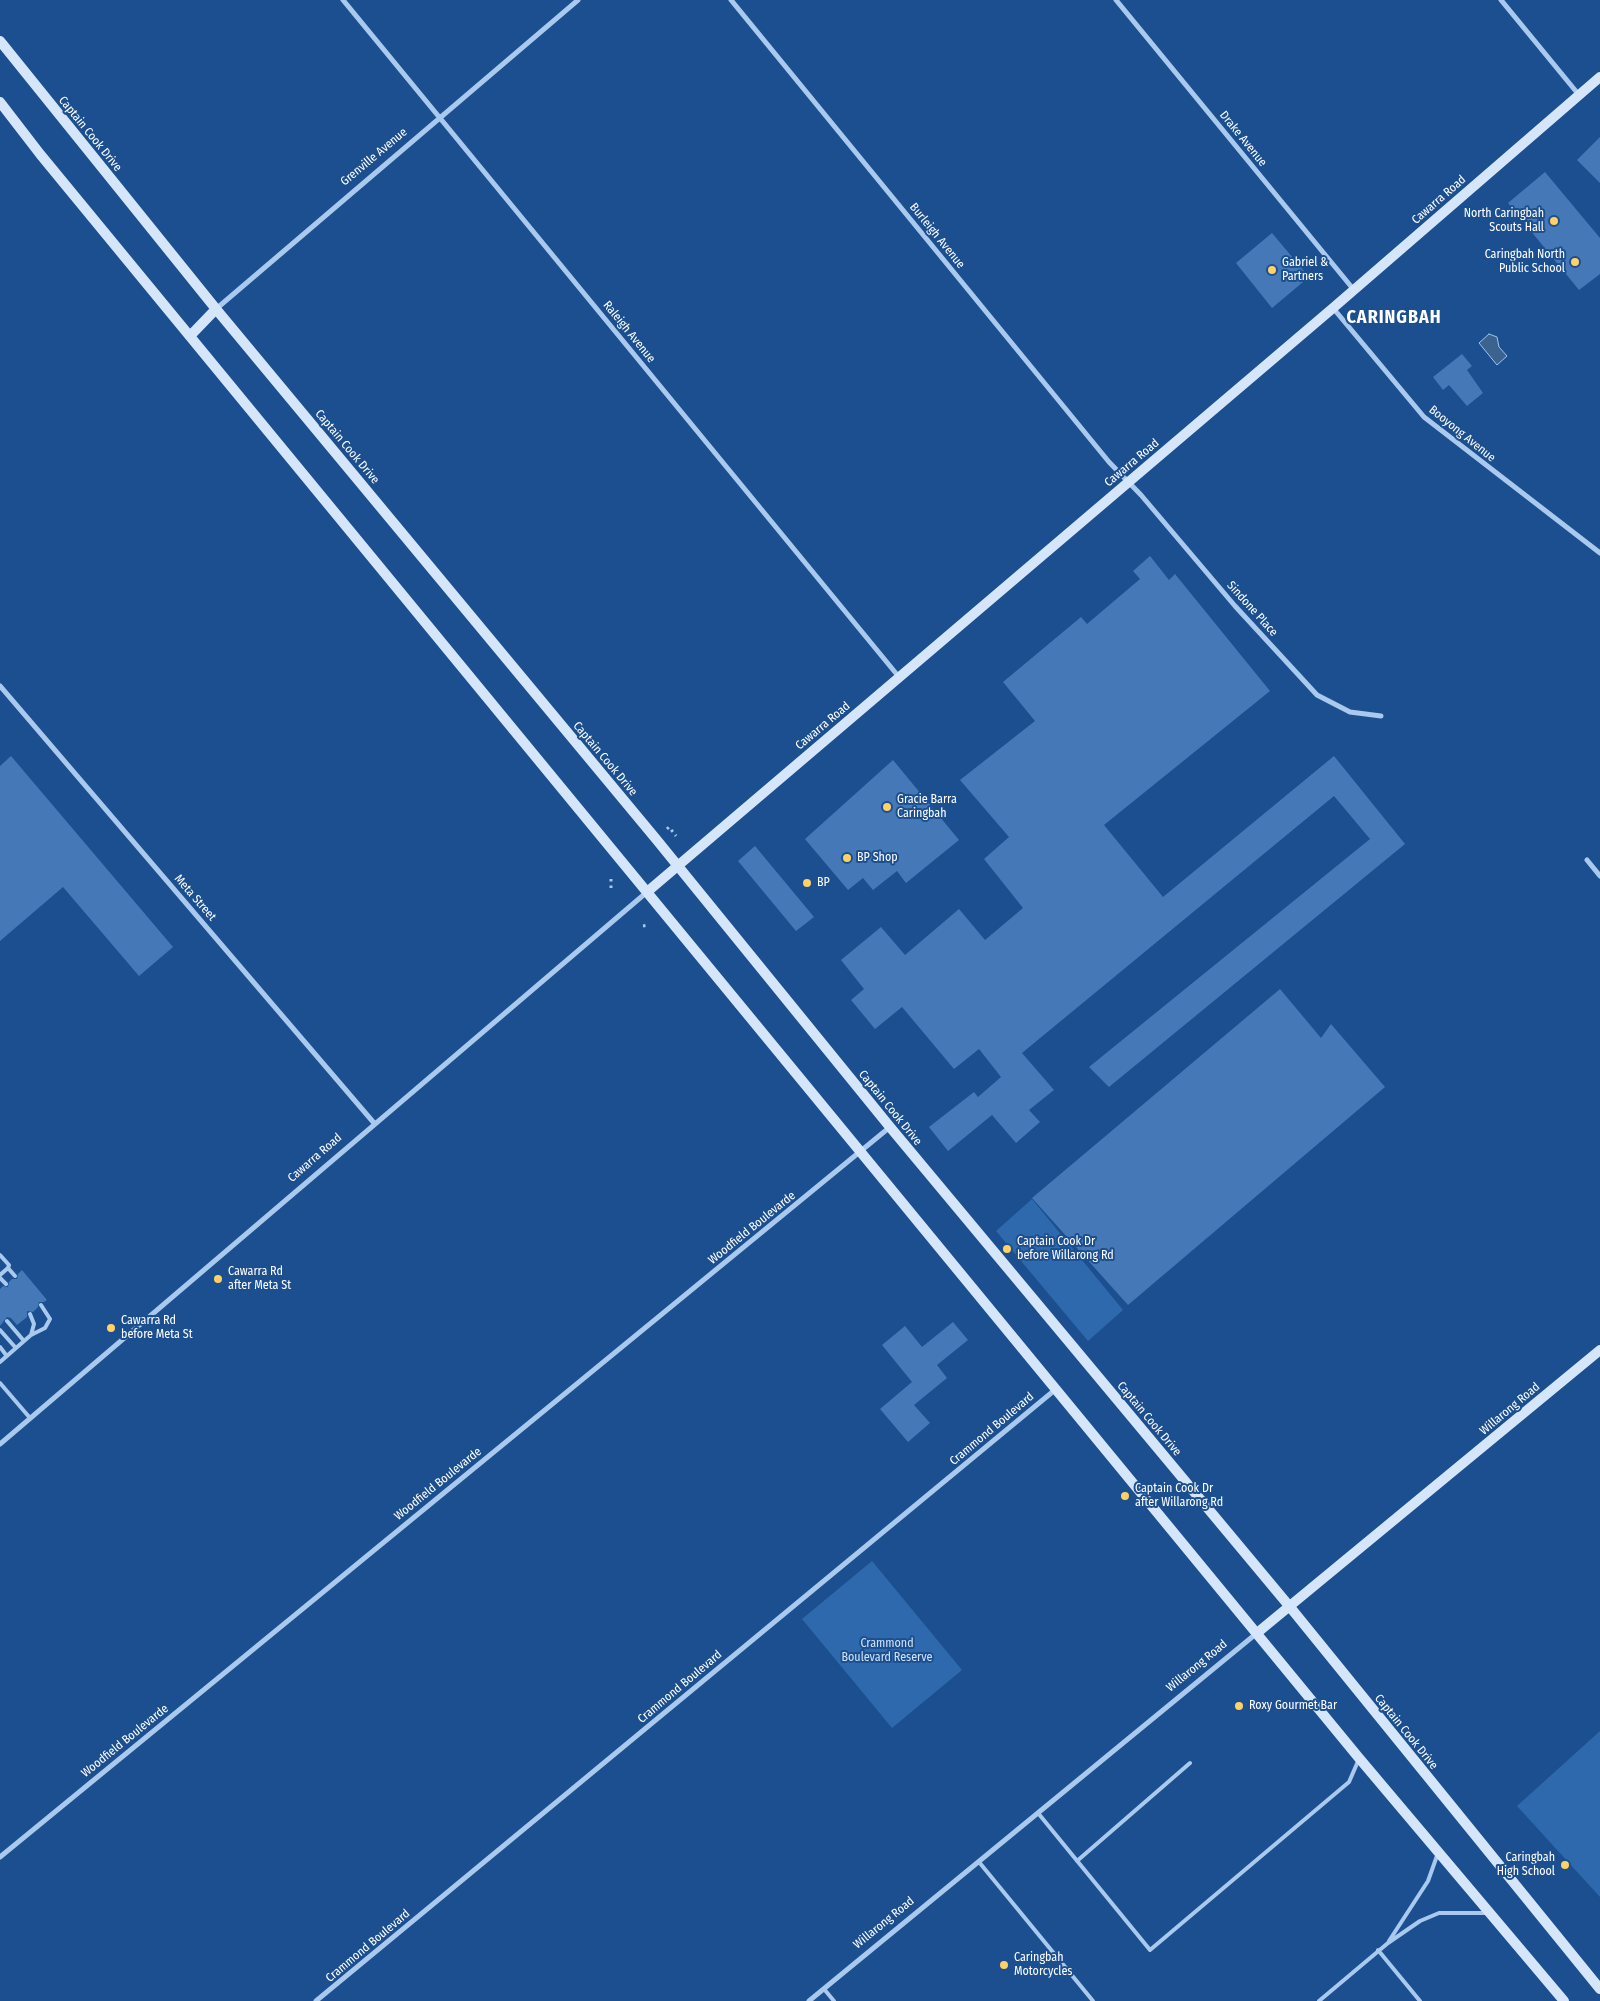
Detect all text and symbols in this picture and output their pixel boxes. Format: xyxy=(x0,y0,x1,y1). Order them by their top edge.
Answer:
street label: Captain Cook Drive xyxy=(55,94,125,174)
street label: Drake Avenue xyxy=(1216,108,1270,170)
street label: Grenville Avenue xyxy=(338,125,410,189)
street label: Cawarra Road xyxy=(1409,173,1469,227)
street label: Burleigh Avenue xyxy=(906,200,968,272)
place label: North Caringbah Scouts Hall xyxy=(1464,207,1544,235)
marker: North Caringbah Scouts Hall xyxy=(1548,215,1560,227)
place label: Caringbah North Public School xyxy=(1485,248,1565,276)
place label: Gabriel & Partners xyxy=(1282,256,1328,284)
marker: Caringbah North Public School xyxy=(1569,256,1581,268)
marker: Gabriel & Partners xyxy=(1266,264,1278,276)
street label: Raleigh Avenue xyxy=(600,298,658,366)
district label: CARINGBAH xyxy=(1345,307,1443,329)
street label: Booyong Avenue xyxy=(1426,403,1498,465)
street label: Captain Cook Drive xyxy=(312,407,382,487)
street label: Cawarra Road xyxy=(1102,436,1162,490)
street label: Sindone Place xyxy=(1224,579,1280,639)
street label: Cawarra Road xyxy=(793,699,853,753)
street label: Captain Cook Drive xyxy=(570,719,640,799)
place label: Gracie Barra Caringbah xyxy=(897,793,957,821)
marker: Gracie Barra Caringbah xyxy=(881,801,893,813)
place label: BP Shop xyxy=(857,851,898,865)
marker: BP Shop xyxy=(841,852,853,864)
street label: Meta Street xyxy=(171,872,219,924)
place label: BP xyxy=(817,876,830,890)
marker: BP xyxy=(801,877,813,889)
street label: Captain Cook Drive xyxy=(855,1068,925,1148)
street label: Cawarra Road xyxy=(285,1131,345,1185)
street label: Woodfield Boulevarde xyxy=(706,1188,798,1268)
place label: Captain Cook Dr before Willarong Rd xyxy=(1017,1235,1114,1263)
marker: Captain Cook Dr before Willarong Rd xyxy=(1001,1243,1013,1255)
place label: Cawarra Rd after Meta St xyxy=(228,1265,291,1293)
marker: Cawarra Rd after Meta St xyxy=(212,1273,224,1285)
place label: Cawarra Rd before Meta St xyxy=(121,1314,193,1342)
marker: Cawarra Rd before Meta St xyxy=(105,1322,117,1334)
street label: Captain Cook Drive xyxy=(1114,1379,1184,1459)
street label: Willarong Road xyxy=(1477,1380,1543,1438)
street label: Crammond Boulevard xyxy=(947,1390,1037,1468)
street label: Woodfield Boulevarde xyxy=(392,1444,484,1524)
place label: Captain Cook Dr after Willarong Rd xyxy=(1135,1482,1223,1510)
marker: Captain Cook Dr after Willarong Rd xyxy=(1119,1490,1131,1502)
park label: Crammond Boulevard Reserve xyxy=(841,1637,933,1665)
street label: Willarong Road xyxy=(1164,1637,1230,1695)
street label: Crammond Boulevard xyxy=(635,1648,725,1726)
street label: Captain Cook Drive xyxy=(1371,1692,1441,1772)
place label: Roxy Gourmet Bar xyxy=(1249,1699,1337,1713)
marker: Roxy Gourmet Bar xyxy=(1233,1700,1245,1712)
street label: Woodfield Boulevarde xyxy=(79,1701,171,1781)
place label: Caringbah High School xyxy=(1497,1851,1555,1879)
marker: Caringbah High School xyxy=(1559,1859,1571,1871)
street label: Willarong Road xyxy=(851,1894,917,1952)
street label: Crammond Boulevard xyxy=(323,1907,413,1985)
place label: Caringbah Motorcycles xyxy=(1014,1951,1072,1979)
marker: Caringbah Motorcycles xyxy=(998,1959,1010,1971)

